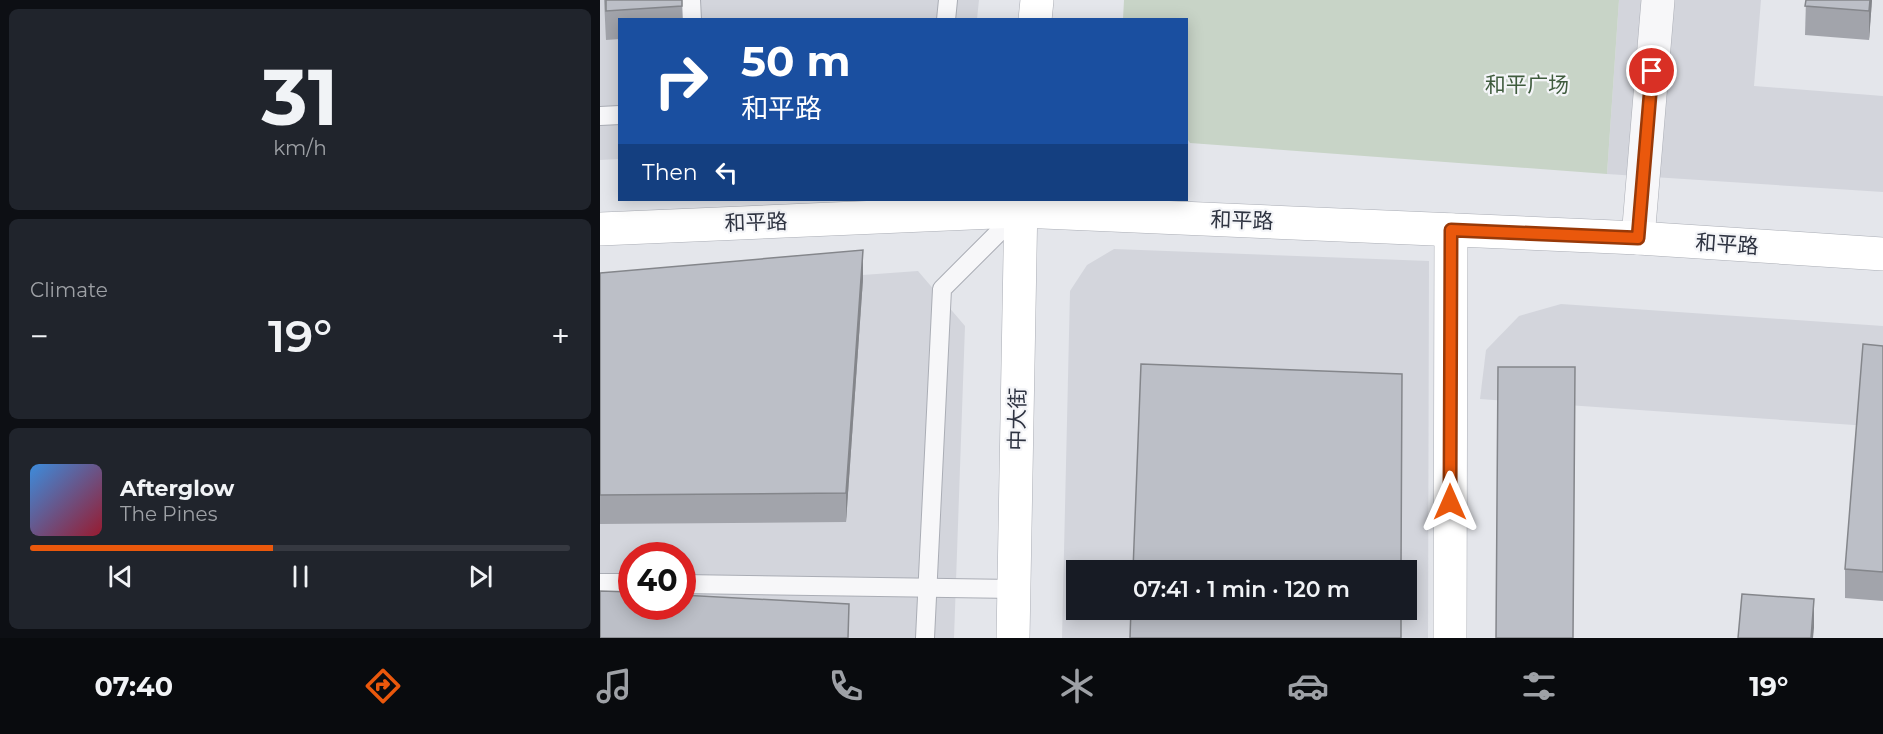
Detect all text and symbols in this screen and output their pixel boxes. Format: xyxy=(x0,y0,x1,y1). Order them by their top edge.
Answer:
text: 50 m xyxy=(741,35,850,87)
icon: right xyxy=(642,42,720,120)
pin xyxy=(1626,45,1677,96)
text: 31 xyxy=(262,49,338,145)
icon: arrive xyxy=(1635,54,1668,87)
park label: 和平广场 xyxy=(1485,72,1569,97)
text: 和平路 xyxy=(741,92,822,125)
text: km/h xyxy=(273,136,327,160)
icon: left xyxy=(710,156,743,189)
text: Then xyxy=(642,159,698,186)
street label: 和平路 xyxy=(1210,206,1274,234)
street label: 和平路 xyxy=(724,208,788,236)
street label: 和平路 xyxy=(1695,229,1759,259)
text: Climate xyxy=(30,278,108,302)
text: 19° xyxy=(268,308,332,363)
text: − xyxy=(30,316,49,356)
text: + xyxy=(551,316,570,356)
street label: 中大街 xyxy=(1004,387,1030,451)
position arrow xyxy=(1418,470,1482,534)
text: Afterglow xyxy=(120,475,234,502)
text: The Pines xyxy=(120,502,217,526)
speed limit sign: 40 xyxy=(618,542,696,620)
icon: previous xyxy=(104,560,137,593)
icon: pause xyxy=(284,560,317,593)
icon: next xyxy=(464,560,497,593)
text: 07:41 · 1 min · 120 m xyxy=(1133,576,1350,603)
icon: directions xyxy=(362,665,404,707)
icon: music xyxy=(593,665,635,707)
icon: phone xyxy=(825,665,867,707)
icon: climate xyxy=(1056,665,1098,707)
icon: car xyxy=(1287,665,1329,707)
icon: filters xyxy=(1518,665,1560,707)
text: 07:40 xyxy=(95,670,173,703)
text: 19° xyxy=(1749,670,1788,703)

